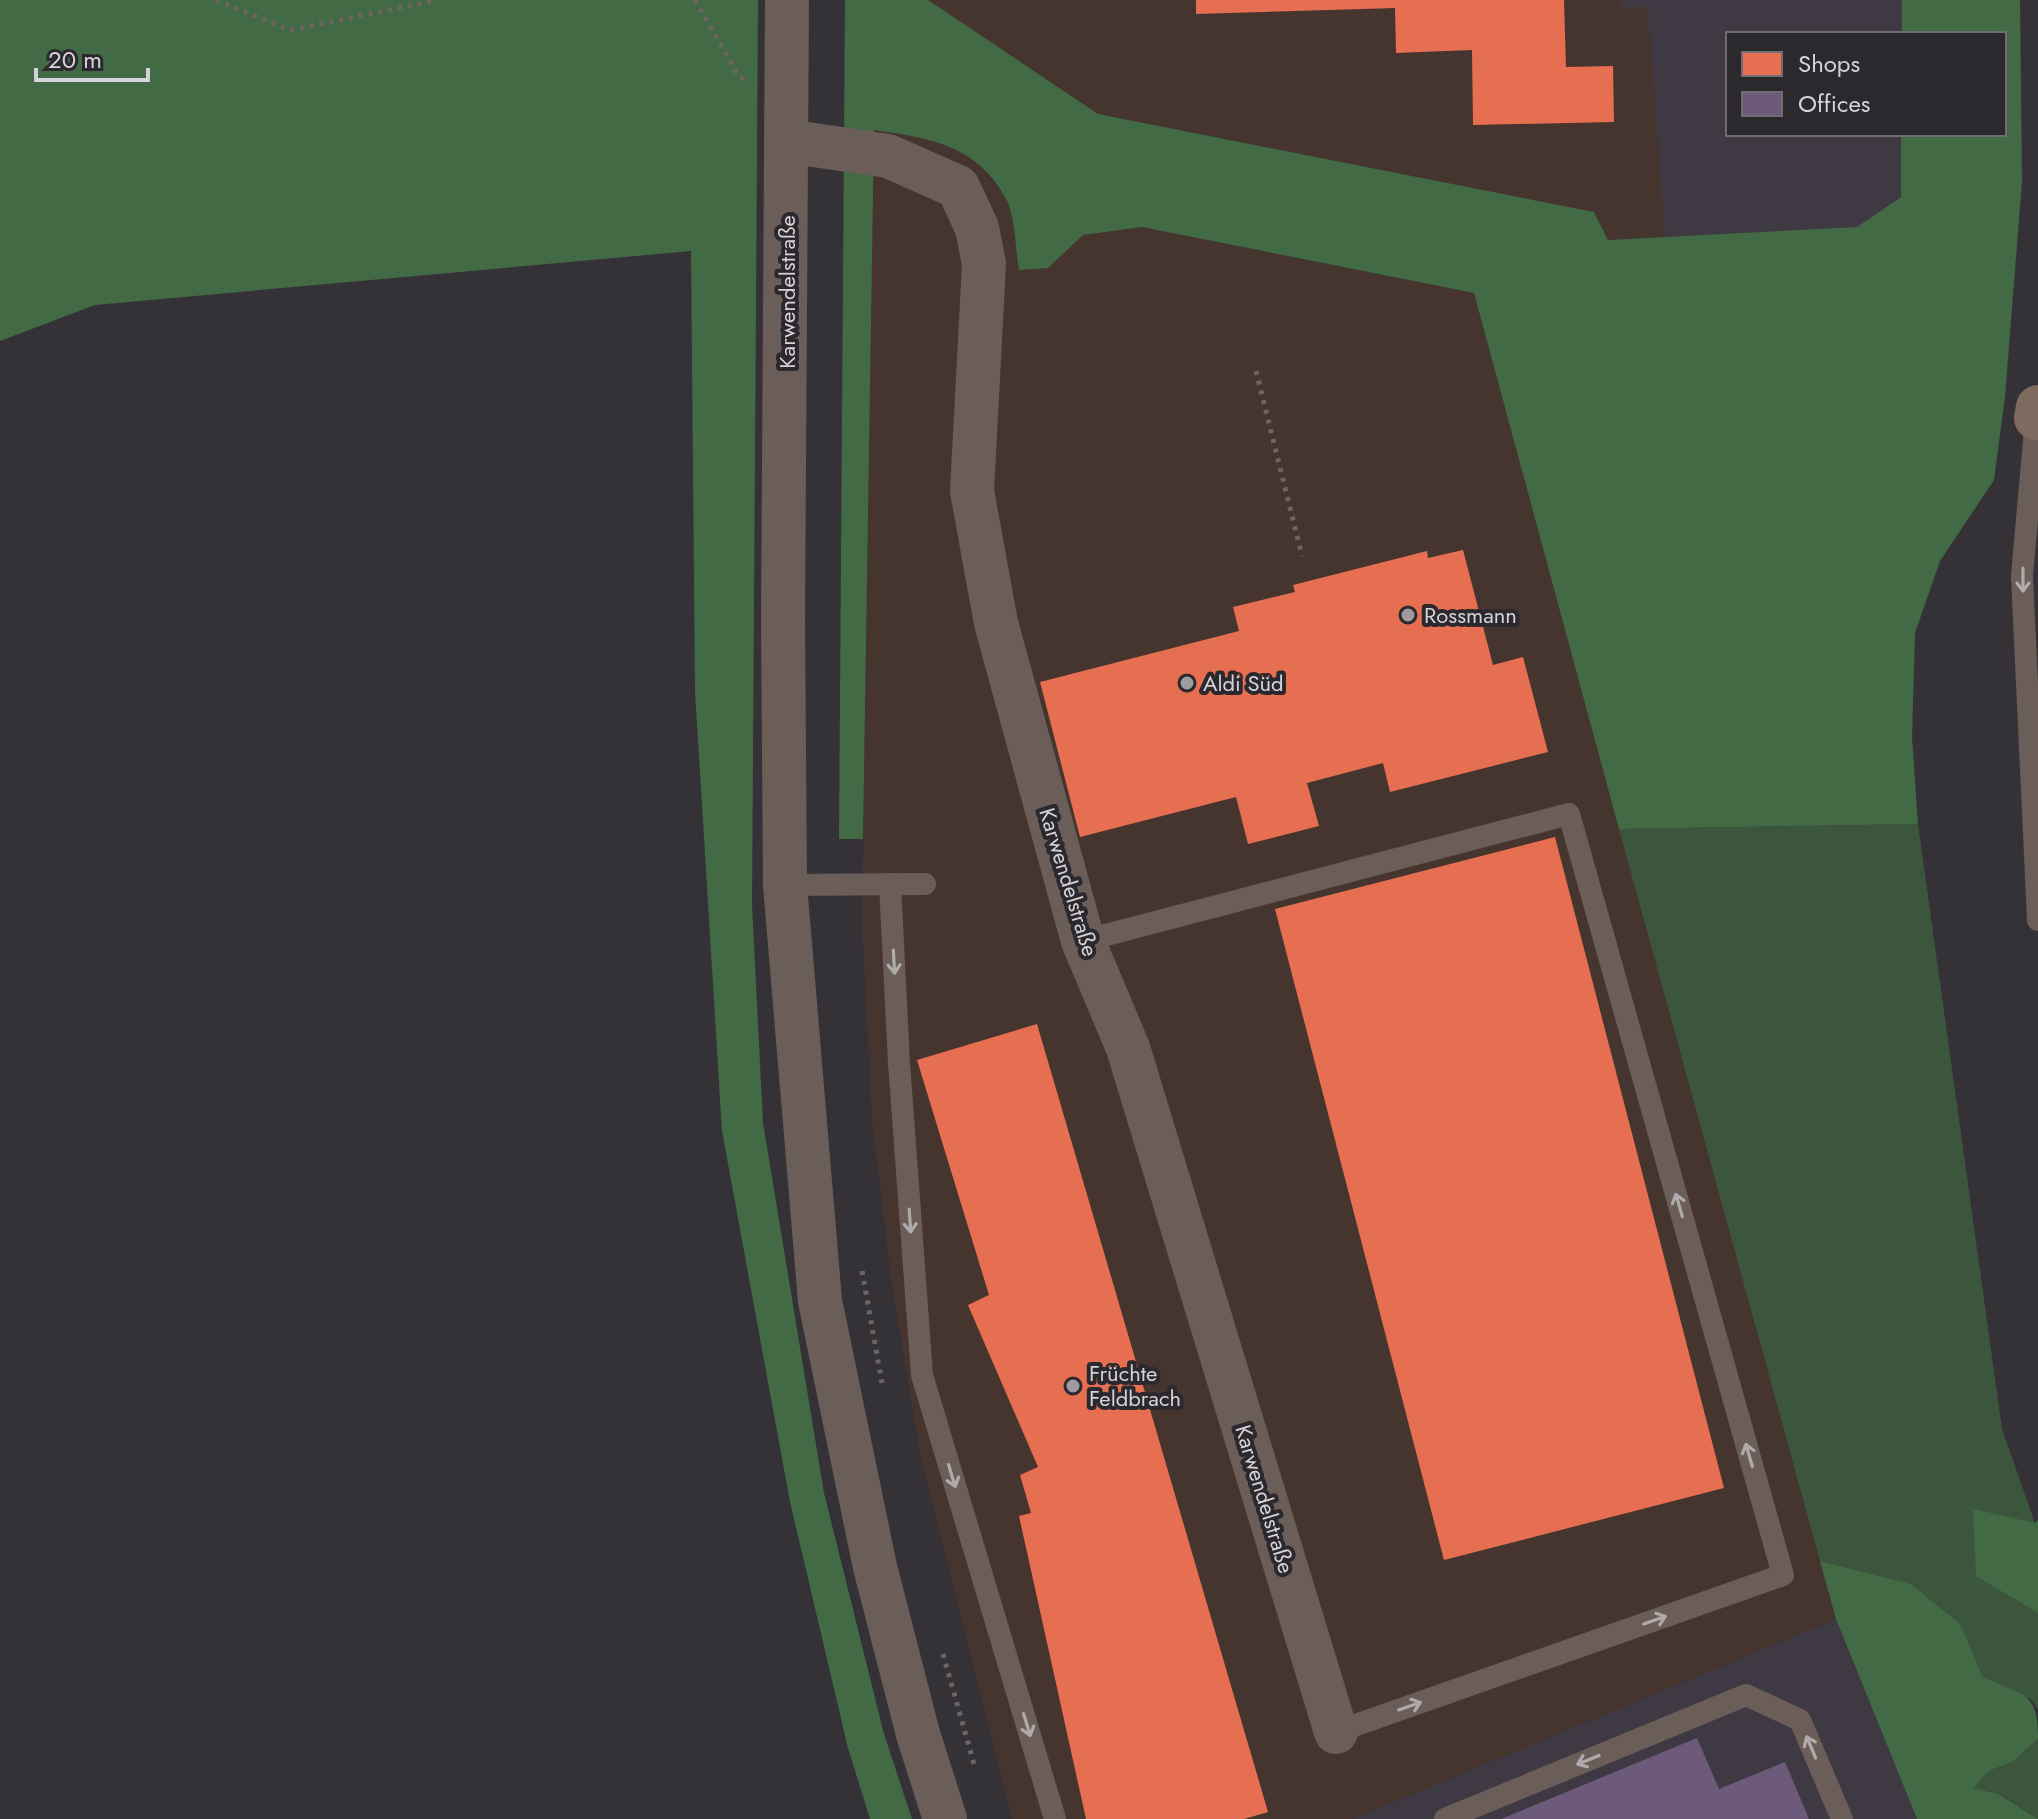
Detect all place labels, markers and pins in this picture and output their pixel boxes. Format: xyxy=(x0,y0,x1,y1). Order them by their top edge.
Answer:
place label: Rossmann xyxy=(1424,599,1517,631)
marker: Rossmann xyxy=(1399,606,1417,624)
place label: Aldi Süd xyxy=(1203,667,1284,699)
marker: Aldi Süd xyxy=(1178,674,1196,692)
place label: Früchte Feldbrach xyxy=(1089,1357,1181,1414)
marker: Früchte Feldbrach xyxy=(1064,1377,1082,1395)

